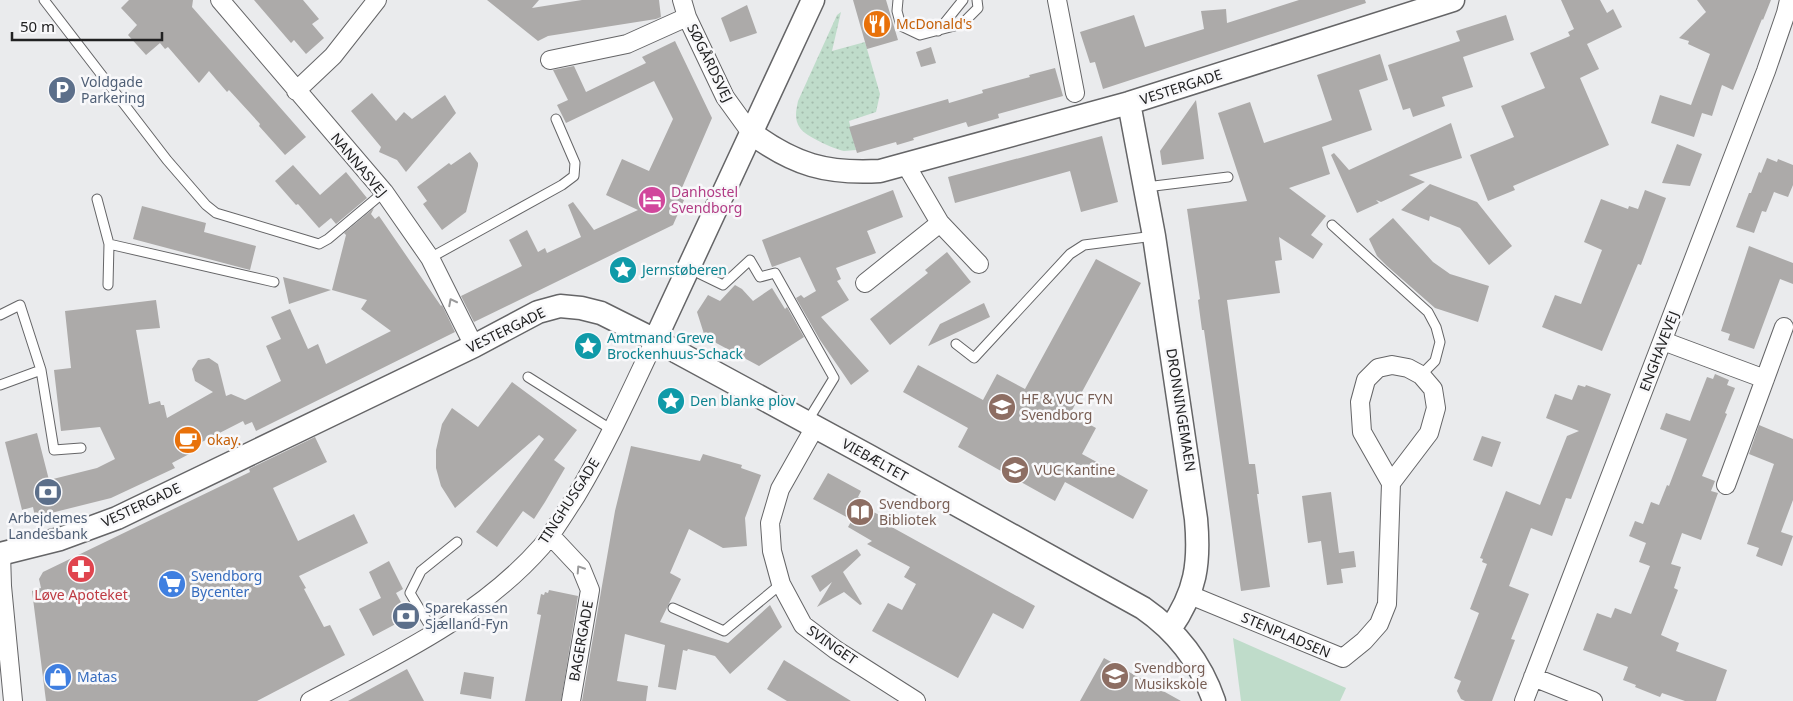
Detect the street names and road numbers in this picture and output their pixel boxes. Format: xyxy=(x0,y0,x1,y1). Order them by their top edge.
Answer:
street label: SØGÅRDSVEJ xyxy=(683,20,738,105)
street label: VESTERGADE xyxy=(1137,64,1224,109)
street label: NANNASVEJ xyxy=(327,129,392,201)
street label: VESTERGADE xyxy=(463,302,548,357)
street label: ENGHAVEVEJ xyxy=(1635,308,1683,394)
street label: DRONNINGEMAEN xyxy=(1162,347,1201,473)
street label: VIEBÆLTET xyxy=(839,434,912,486)
street label: TINGHUSGADE xyxy=(534,454,603,547)
street label: VESTERGADE xyxy=(98,478,183,531)
street label: BAGERGADE xyxy=(564,599,597,683)
street label: STENPLADSEN xyxy=(1239,607,1334,662)
street label: SVINGET xyxy=(803,620,861,669)

